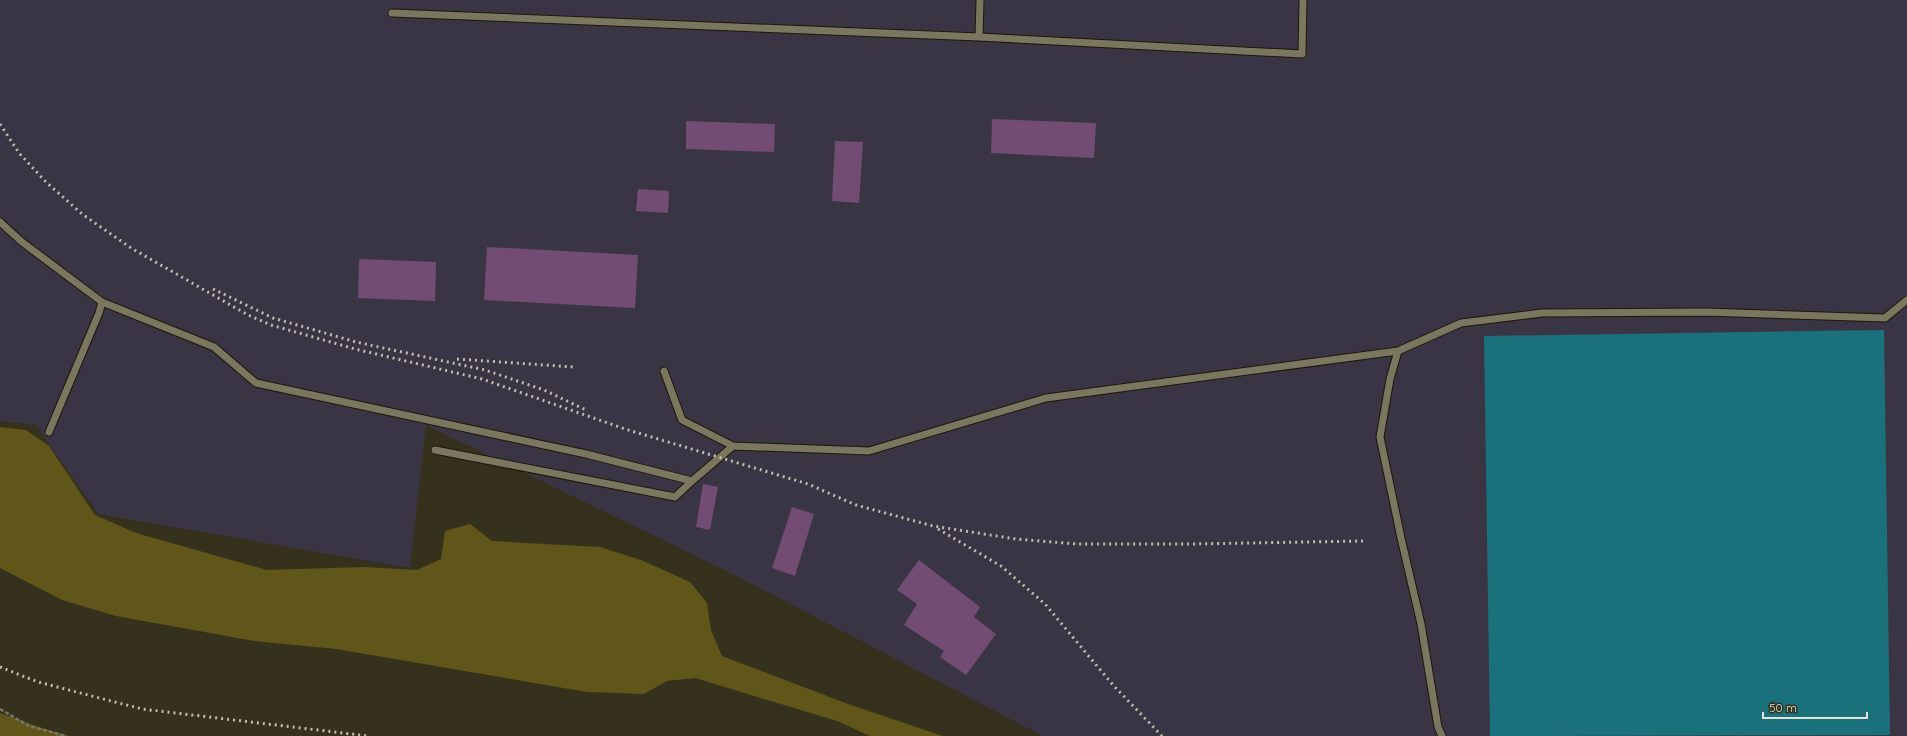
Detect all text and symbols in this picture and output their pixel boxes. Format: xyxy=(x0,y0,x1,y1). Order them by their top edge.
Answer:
scale bar xyxy=(1763,694,1867,720)
text: 50 m xyxy=(1769,700,1797,715)

